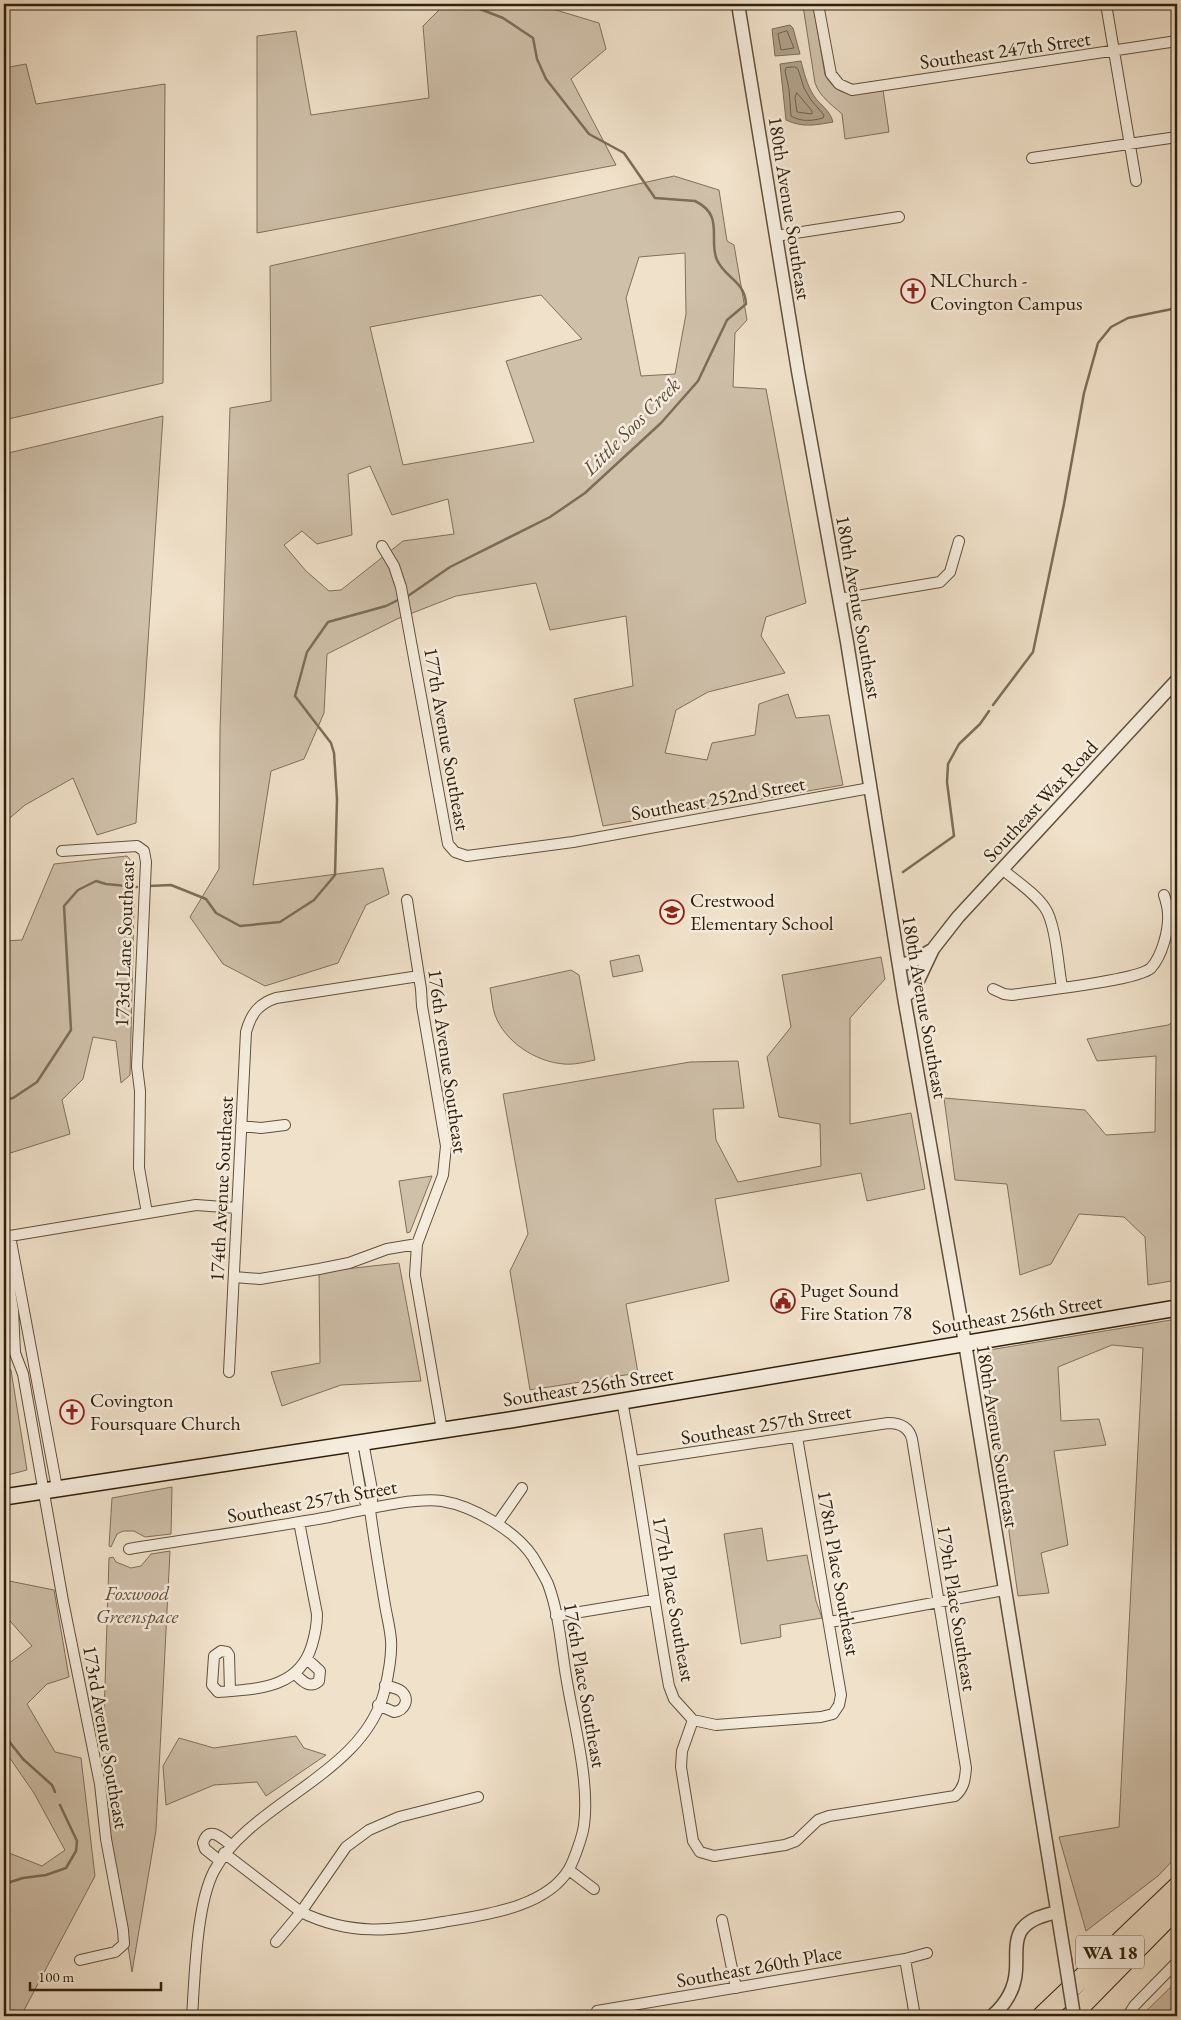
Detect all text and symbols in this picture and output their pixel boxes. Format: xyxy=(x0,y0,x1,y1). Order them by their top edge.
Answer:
street label: Southeast 247th Street xyxy=(918,25,1093,75)
street label: 180th Avenue Southeast xyxy=(763,114,817,302)
place label: NLChurch - Covington Campus xyxy=(930,267,1083,316)
church icon: NLChurch - Covington Campus xyxy=(900,278,926,304)
water label: Little Soos Creek xyxy=(576,371,686,481)
street label: 180th Avenue Southeast xyxy=(830,513,888,701)
street label: 177th Avenue Southeast xyxy=(418,645,476,833)
street label: Southeast Wax Road xyxy=(977,734,1104,868)
street label: Southeast 252nd Street xyxy=(629,770,808,826)
street label: 173rd Lane Southeast xyxy=(108,860,140,1028)
place label: Crestwood Elementary School xyxy=(690,887,834,936)
school or university icon: Crestwood Elementary School xyxy=(659,899,685,925)
street label: 180th Avenue Southeast xyxy=(896,913,954,1101)
street label: 176th Avenue Southeast xyxy=(422,967,474,1155)
street label: 174th Avenue Southeast xyxy=(203,1095,239,1282)
place label: Puget Sound Fire Station 78 xyxy=(800,1277,912,1326)
public building icon: Puget Sound Fire Station 78 xyxy=(770,1288,796,1314)
street label: Southeast 256th Street xyxy=(930,1288,1105,1340)
street label: 180th Avenue Southeast xyxy=(971,1342,1025,1530)
street label: Southeast 256th Street xyxy=(501,1360,676,1412)
place label: Covington Foursquare Church xyxy=(90,1387,241,1436)
street label: Southeast 257th Street xyxy=(679,1398,854,1450)
church icon: Covington Foursquare Church xyxy=(59,1399,85,1425)
street label: Southeast 257th Street xyxy=(225,1473,400,1529)
street label: 178th Place Southeast xyxy=(812,1488,866,1658)
street label: 177th Place Southeast xyxy=(647,1514,701,1684)
street label: 179th Place Southeast xyxy=(931,1523,983,1693)
park label: Foxwood Greenspace xyxy=(96,1580,178,1629)
street label: 176th Place Southeast xyxy=(558,1600,612,1770)
street label: 173rd Avenue Southeast xyxy=(77,1643,135,1831)
road number: WA 18 xyxy=(1076,1935,1144,1968)
street label: Southeast 260th Place xyxy=(674,1939,844,1993)
scale bar xyxy=(30,1960,161,1992)
text: 100 m xyxy=(38,1967,75,1986)

